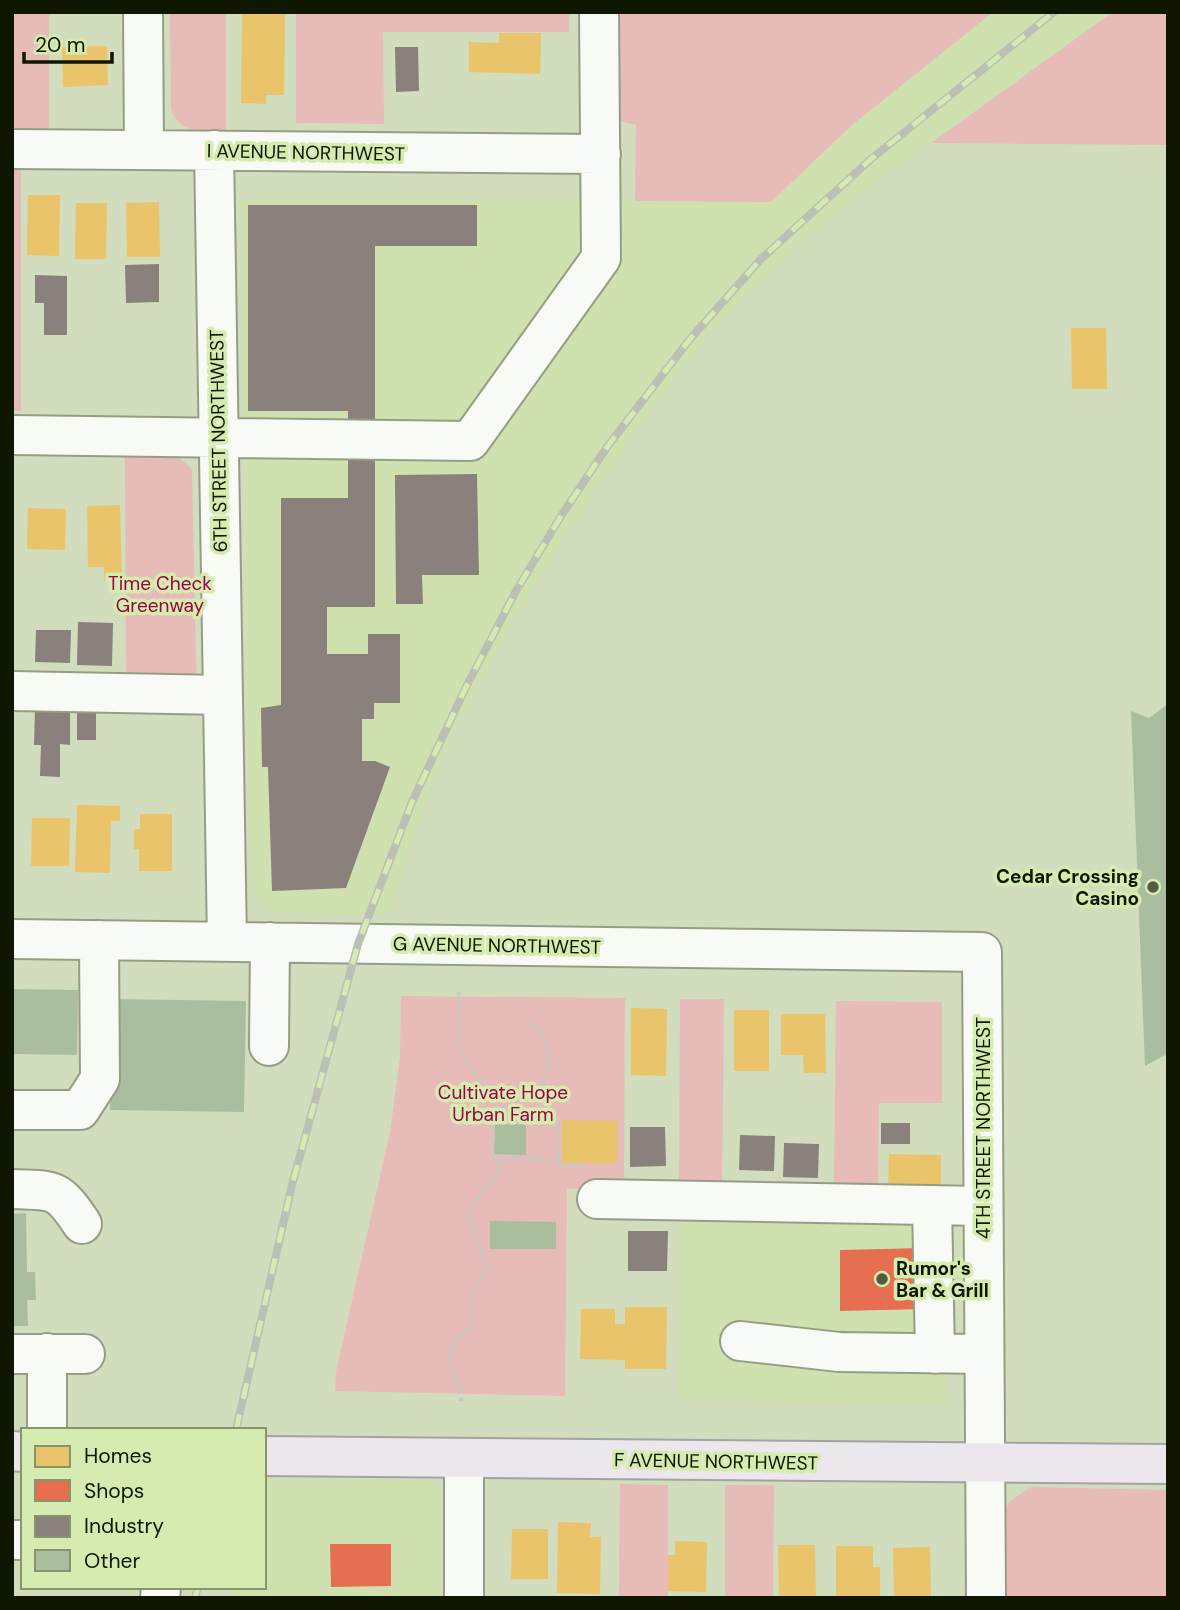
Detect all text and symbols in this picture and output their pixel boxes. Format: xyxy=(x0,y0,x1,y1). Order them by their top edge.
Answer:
scale bar xyxy=(24,21,112,65)
text: 20 m xyxy=(35,31,86,59)
street label: I AVENUE NORTHWEST xyxy=(207,138,406,167)
street label: 6TH STREET NORTHWEST xyxy=(204,329,233,553)
park label: Time Check Greenway xyxy=(108,571,212,618)
place label: Cedar Crossing Casino xyxy=(996,864,1139,911)
marker: Cedar Crossing Casino xyxy=(1145,879,1161,895)
street label: G AVENUE NORTHWEST xyxy=(393,931,602,960)
street label: 4TH STREET NORTHWEST xyxy=(971,1016,996,1239)
park label: Cultivate Hope Urban Farm xyxy=(438,1080,568,1127)
place label: Rumor's Bar & Grill xyxy=(896,1256,989,1303)
marker: Rumor's Bar & Grill xyxy=(874,1271,890,1287)
legend xyxy=(21,1428,266,1589)
text: Homes xyxy=(84,1442,152,1470)
street label: F AVENUE NORTHWEST xyxy=(614,1447,819,1476)
text: Shops xyxy=(84,1477,144,1505)
text: Industry xyxy=(84,1512,164,1540)
text: Other xyxy=(84,1547,140,1575)

